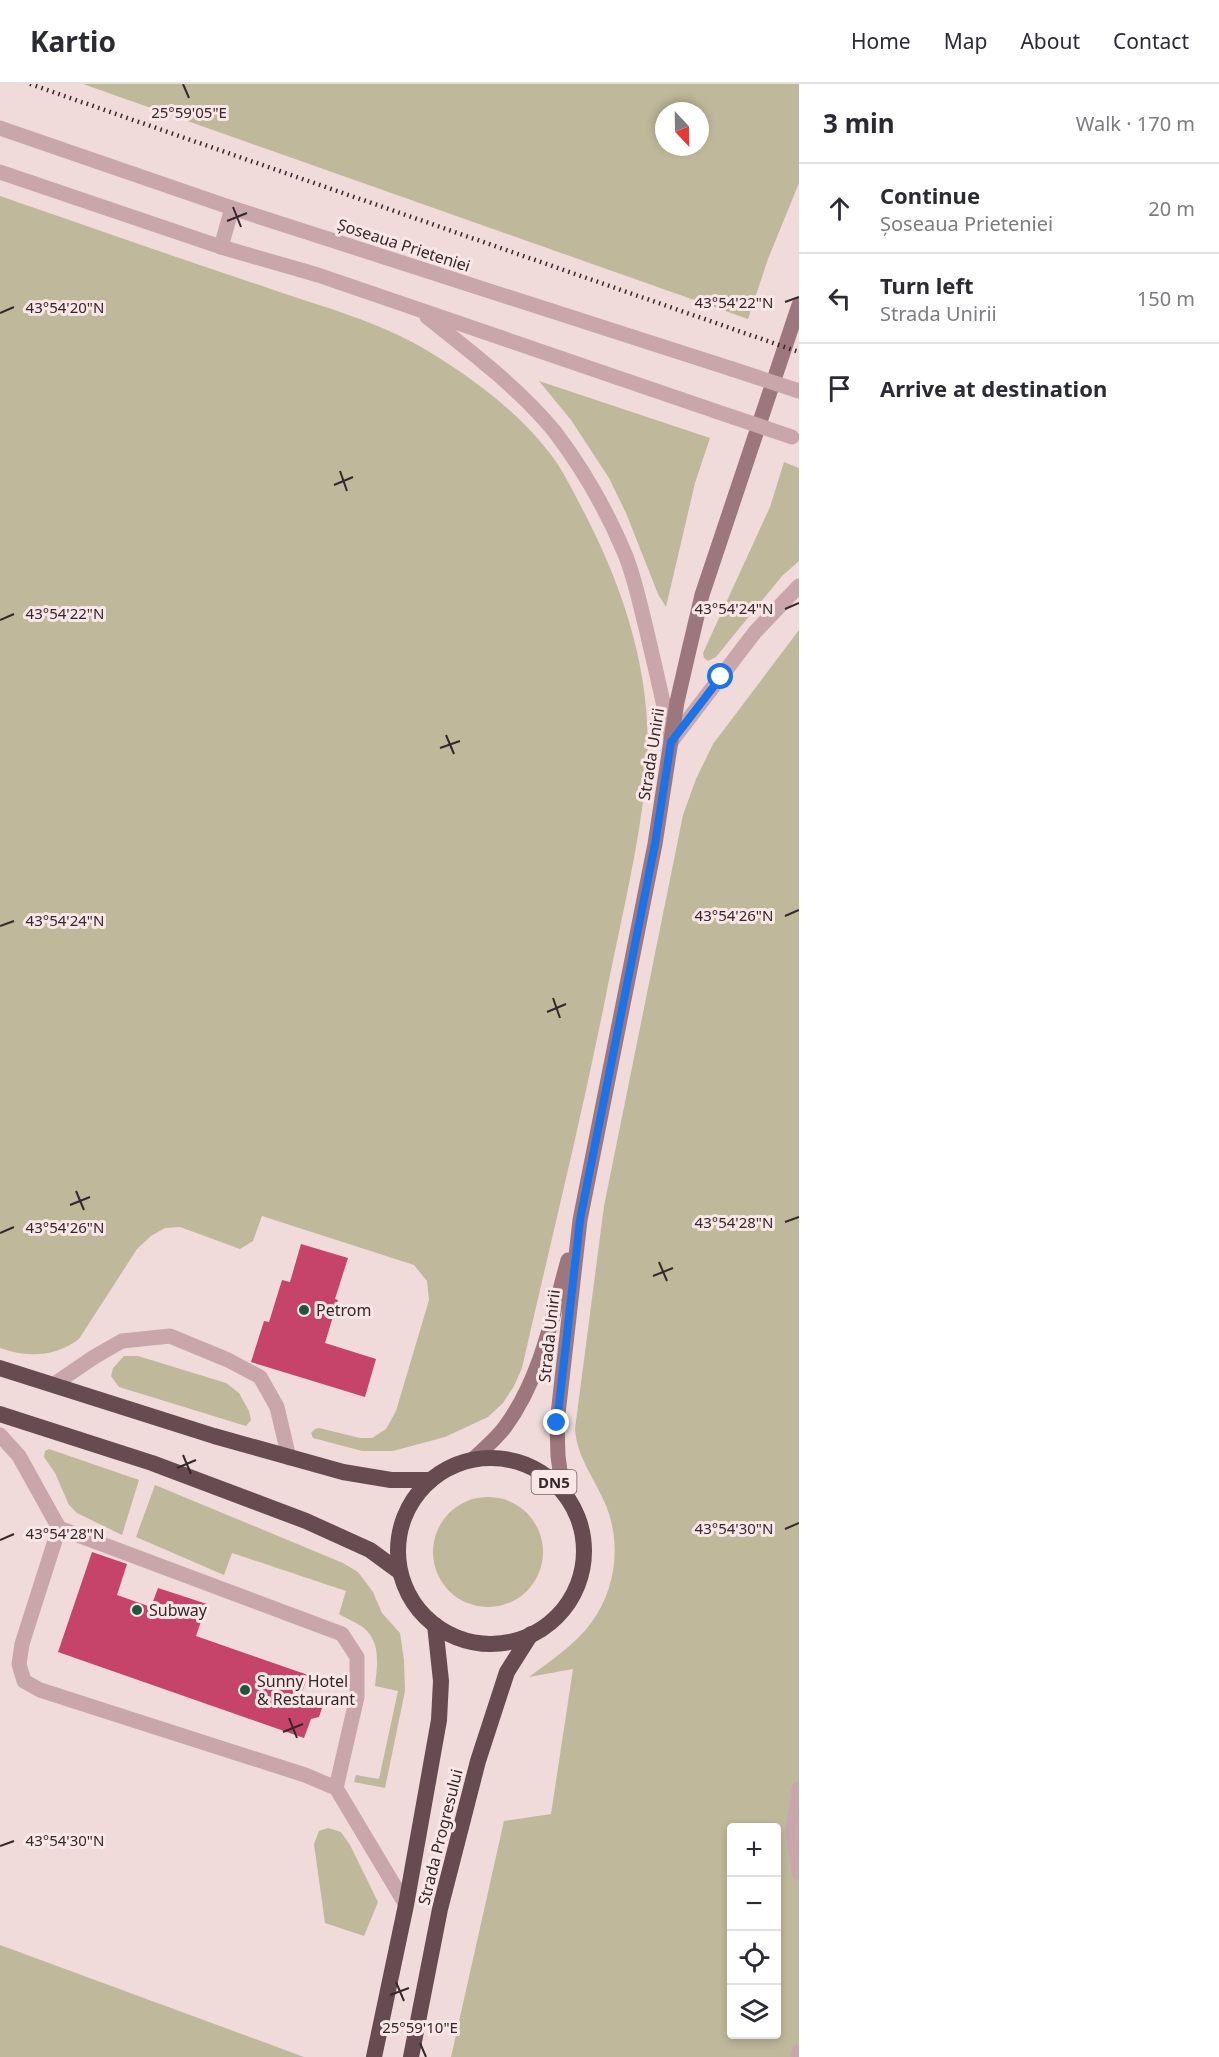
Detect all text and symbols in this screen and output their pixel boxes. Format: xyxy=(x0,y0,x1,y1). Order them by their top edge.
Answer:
text: Kartio xyxy=(30,22,116,60)
text: Home xyxy=(851,27,911,55)
text: Map xyxy=(944,27,987,55)
text: About xyxy=(1020,27,1080,55)
text: Contact xyxy=(1113,27,1189,55)
text: 25°59'05"E xyxy=(151,102,227,122)
north arrow xyxy=(655,102,709,156)
text: 3 min xyxy=(823,105,895,141)
text: Walk · 170 m xyxy=(1076,110,1195,137)
text: Continue xyxy=(880,180,980,210)
icon: ahead xyxy=(823,192,856,225)
text: 20 m xyxy=(1148,195,1195,222)
text: Șoseaua Prieteniei xyxy=(880,210,1053,237)
street label: Șoseaua Prieteniei xyxy=(335,213,473,277)
text: Turn left xyxy=(880,270,974,300)
icon: left xyxy=(823,282,856,315)
text: 150 m xyxy=(1137,285,1195,312)
text: 43°54'22"N xyxy=(695,292,773,312)
text: 43°54'20"N xyxy=(26,297,104,317)
text: Strada Unirii xyxy=(880,300,997,327)
icon: arrive xyxy=(823,372,856,405)
text: Arrive at destination xyxy=(880,373,1107,403)
text: 43°54'24"N xyxy=(695,598,773,618)
text: 43°54'22"N xyxy=(26,603,104,623)
route start xyxy=(707,663,733,689)
street label: Strada Unirii xyxy=(633,706,669,802)
text: 43°54'26"N xyxy=(695,905,773,925)
text: 43°54'24"N xyxy=(26,910,104,930)
text: 43°54'28"N xyxy=(695,1212,773,1232)
text: 43°54'26"N xyxy=(26,1217,104,1237)
street label: Strada Unirii xyxy=(533,1288,565,1384)
place label: Petrom xyxy=(316,1299,371,1321)
marker: Petrom xyxy=(297,1303,311,1317)
route end xyxy=(543,1409,569,1435)
road number: DN5 xyxy=(532,1470,576,1494)
text: 43°54'30"N xyxy=(695,1518,773,1538)
text: 43°54'28"N xyxy=(26,1523,104,1543)
place label: Subway xyxy=(149,1599,208,1621)
marker: Subway xyxy=(130,1603,144,1617)
place label: Sunny Hotel & Restaurant xyxy=(257,1670,355,1710)
marker: Sunny Hotel & Restaurant xyxy=(238,1683,252,1697)
street label: Strada Progresului xyxy=(412,1767,468,1907)
map controls xyxy=(727,1823,781,2039)
button: + xyxy=(727,1823,781,1877)
text: 43°54'30"N xyxy=(26,1830,104,1850)
button: − xyxy=(727,1877,781,1931)
button: locate xyxy=(727,1931,781,1985)
button: layers xyxy=(727,1985,781,2039)
text: 25°59'10"E xyxy=(382,2017,458,2037)

